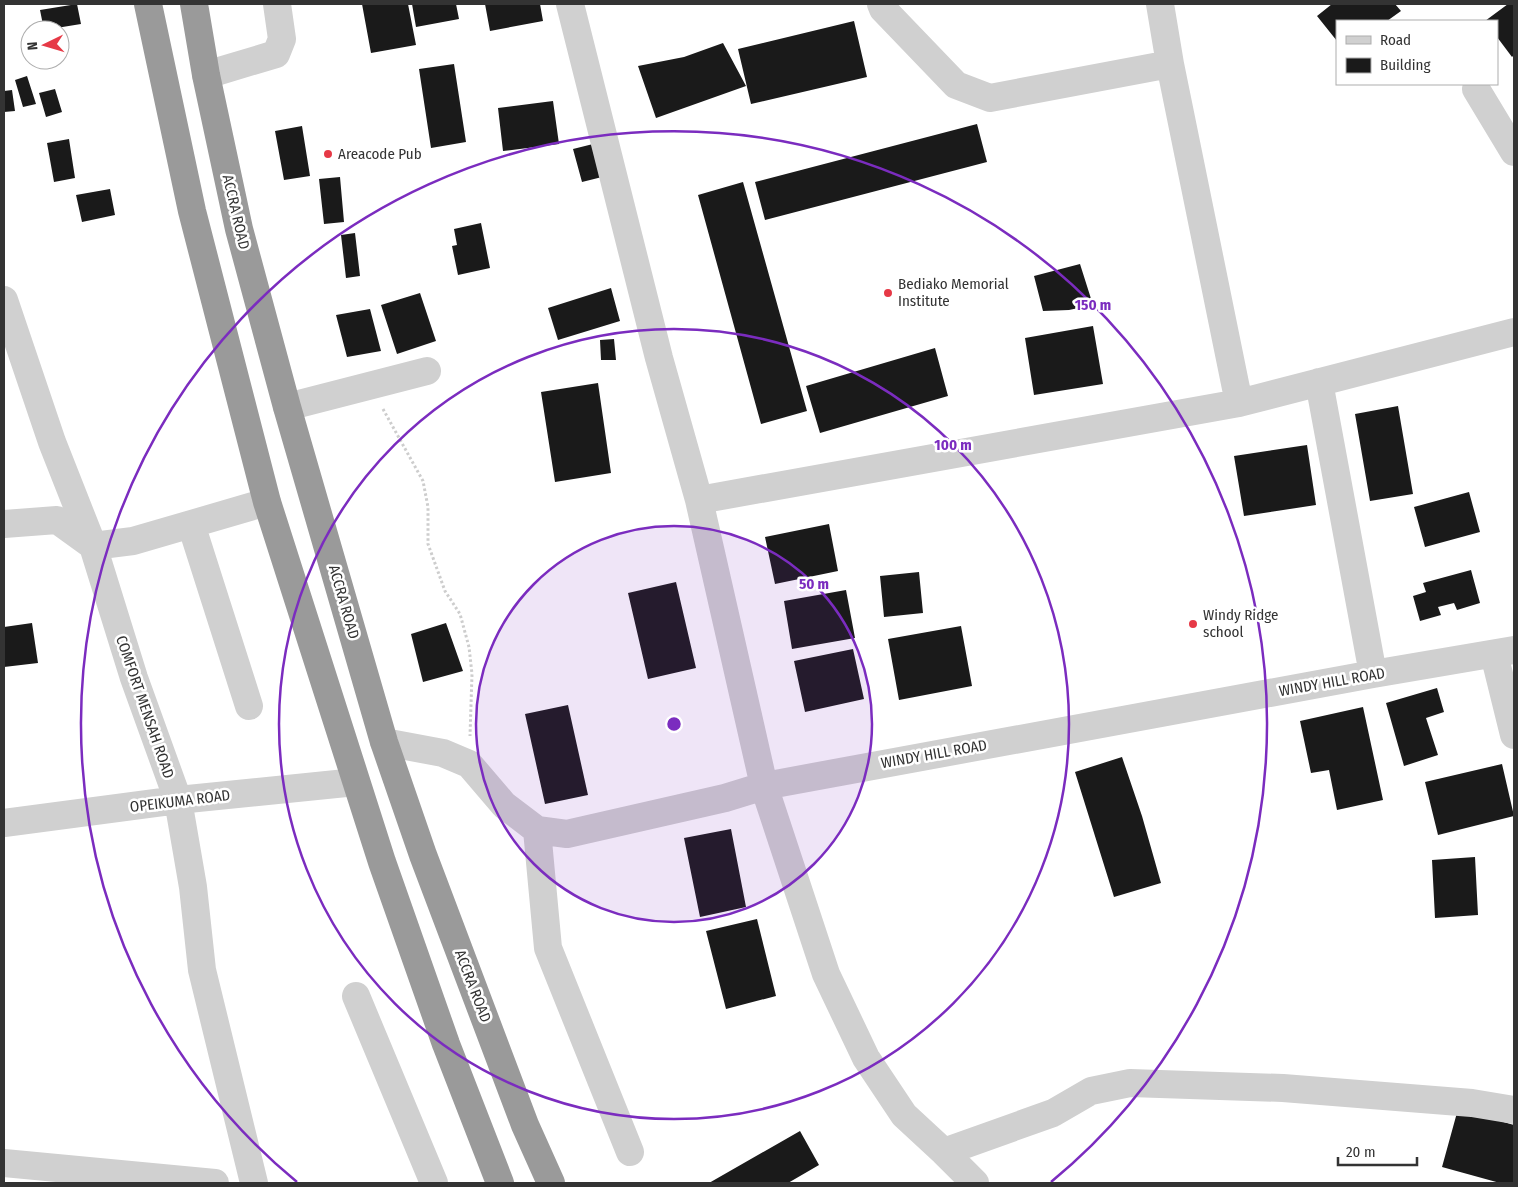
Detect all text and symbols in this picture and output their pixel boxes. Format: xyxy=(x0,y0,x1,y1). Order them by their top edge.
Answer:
north arrow xyxy=(20,20,70,70)
legend xyxy=(1336,20,1498,85)
text: Road xyxy=(1380,31,1411,49)
text: N xyxy=(24,41,41,51)
text: Building xyxy=(1380,56,1431,74)
place label: Areacode Pub xyxy=(338,145,422,163)
marker: Areacode Pub xyxy=(322,148,334,160)
street label: ACCRA ROAD xyxy=(219,173,253,251)
place label: Bediako Memorial Institute xyxy=(898,275,1009,310)
marker: Bediako Memorial Institute xyxy=(882,287,894,299)
text: 150 m xyxy=(1075,296,1111,314)
text: 100 m xyxy=(934,436,972,454)
street label: ACCRA ROAD xyxy=(325,563,363,641)
text: 50 m xyxy=(799,575,829,593)
place label: Windy Ridge school xyxy=(1203,606,1278,641)
marker: Windy Ridge school xyxy=(1187,618,1199,630)
street label: COMFORT MENSAH ROAD xyxy=(112,633,178,781)
street label: WINDY HILL ROAD xyxy=(1278,664,1386,700)
centre of rings xyxy=(665,715,683,733)
street label: WINDY HILL ROAD xyxy=(880,736,988,772)
street label: OPEIKUMA ROAD xyxy=(129,786,231,816)
street label: ACCRA ROAD xyxy=(451,947,495,1025)
scale bar xyxy=(1338,1134,1417,1166)
text: 20 m xyxy=(1346,1143,1376,1161)

